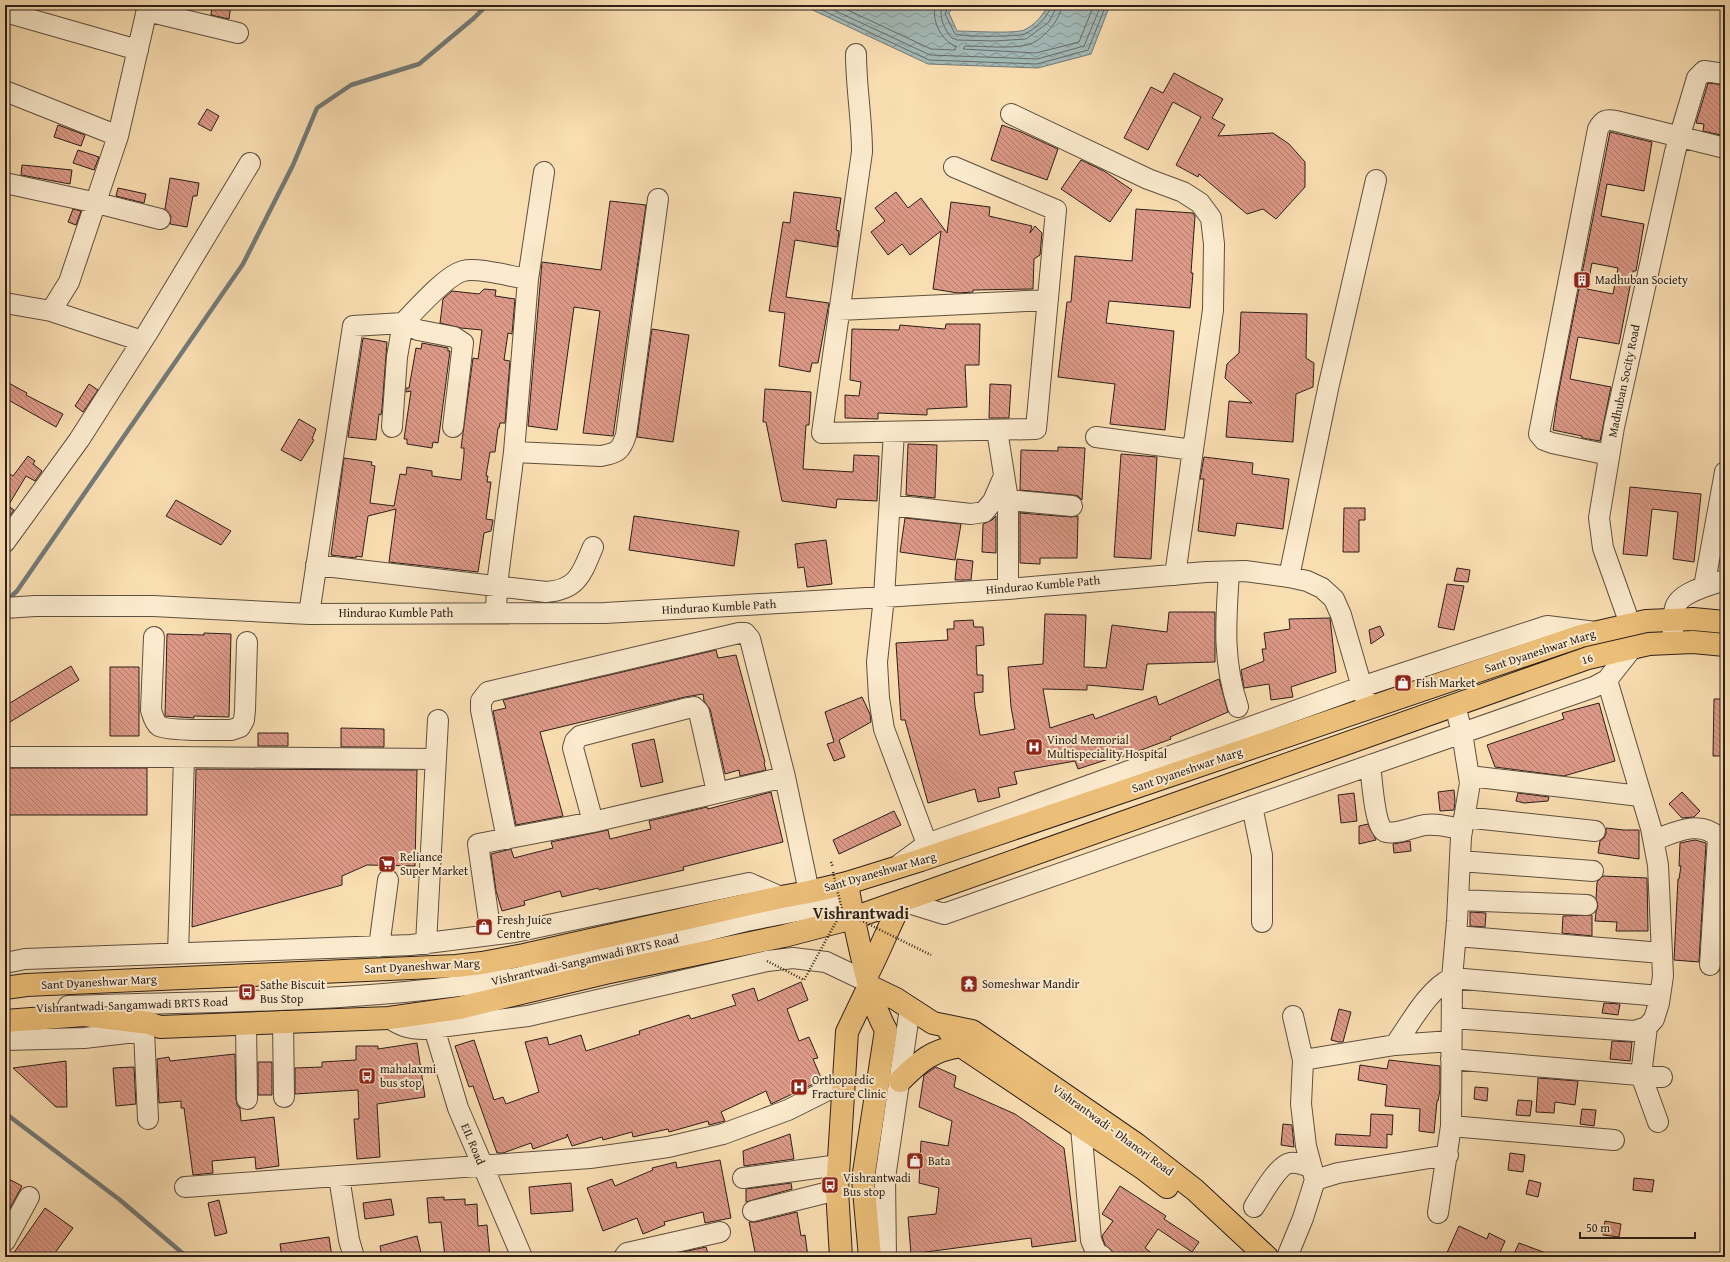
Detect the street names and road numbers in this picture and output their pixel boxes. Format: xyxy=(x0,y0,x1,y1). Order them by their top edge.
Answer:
street label: Madhuban Socity Road xyxy=(1603,322,1644,439)
street label: Hindurao Kumble Path xyxy=(985,571,1101,598)
street label: Hindurao Kumble Path xyxy=(661,595,777,618)
street label: Hindurao Kumble Path xyxy=(339,604,454,621)
street label: Sant Dyaneshwar Marg xyxy=(1482,625,1598,677)
street label: 16 xyxy=(1579,649,1595,668)
street label: Sant Dyaneshwar Marg xyxy=(1129,743,1244,796)
street label: Sant Dyaneshwar Marg xyxy=(822,847,938,896)
street label: Vishrantwadi-Sangamwadi BRTS Road xyxy=(489,929,681,989)
street label: Sant Dyaneshwar Marg xyxy=(364,954,480,977)
street label: Sant Dyaneshwar Marg xyxy=(41,970,157,993)
street label: Vishrantwadi-Sangamwadi BRTS Road xyxy=(36,993,229,1016)
street label: Vishrantwadi - Dhanori Road xyxy=(1049,1080,1178,1180)
street label: EIL Road xyxy=(457,1121,490,1168)

